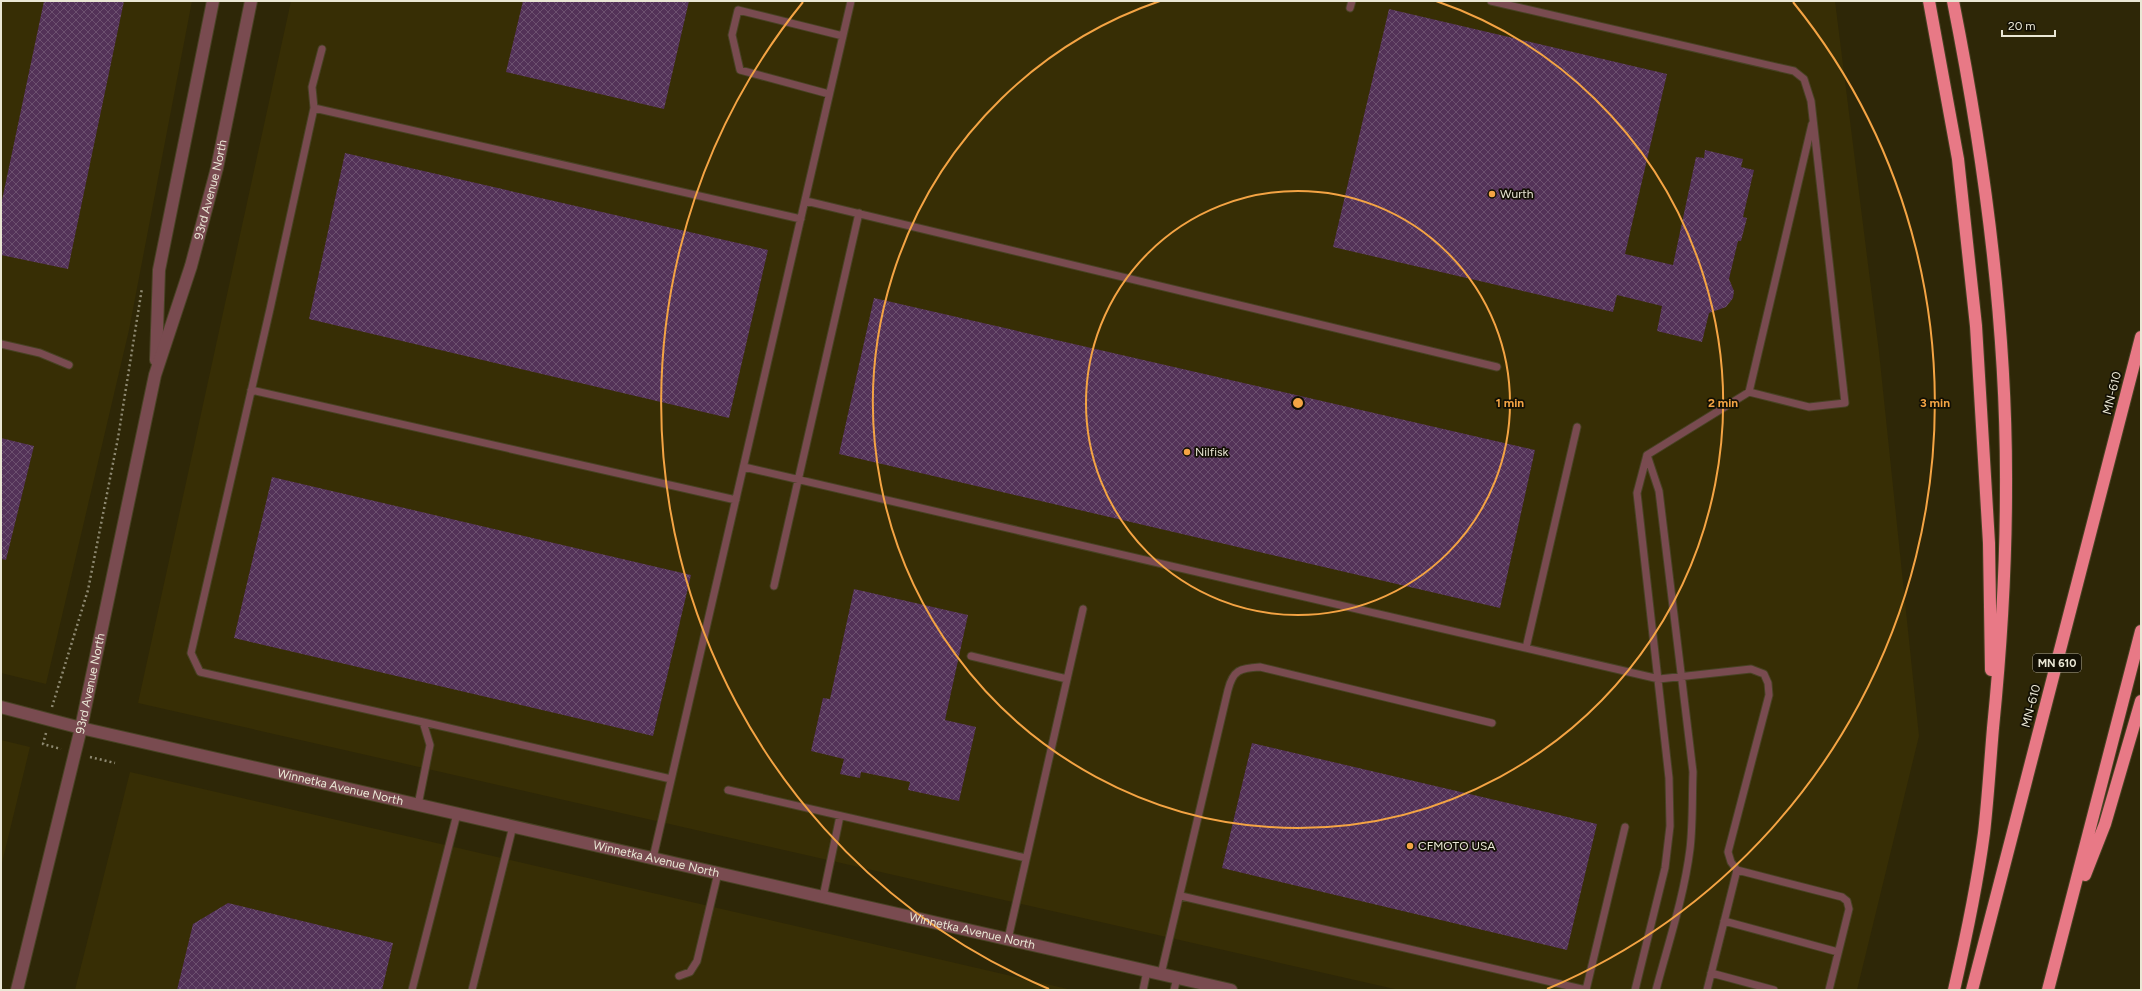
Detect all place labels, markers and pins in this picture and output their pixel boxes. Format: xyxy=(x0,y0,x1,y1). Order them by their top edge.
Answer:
place label: Wurth xyxy=(1500,187,1534,201)
marker: Wurth xyxy=(1487,189,1497,199)
centre of rings xyxy=(1291,396,1305,410)
place label: Nilfisk xyxy=(1195,445,1229,459)
marker: Nilfisk xyxy=(1182,447,1192,457)
place label: CFMOTO USA xyxy=(1418,839,1495,853)
marker: CFMOTO USA xyxy=(1405,841,1415,851)

